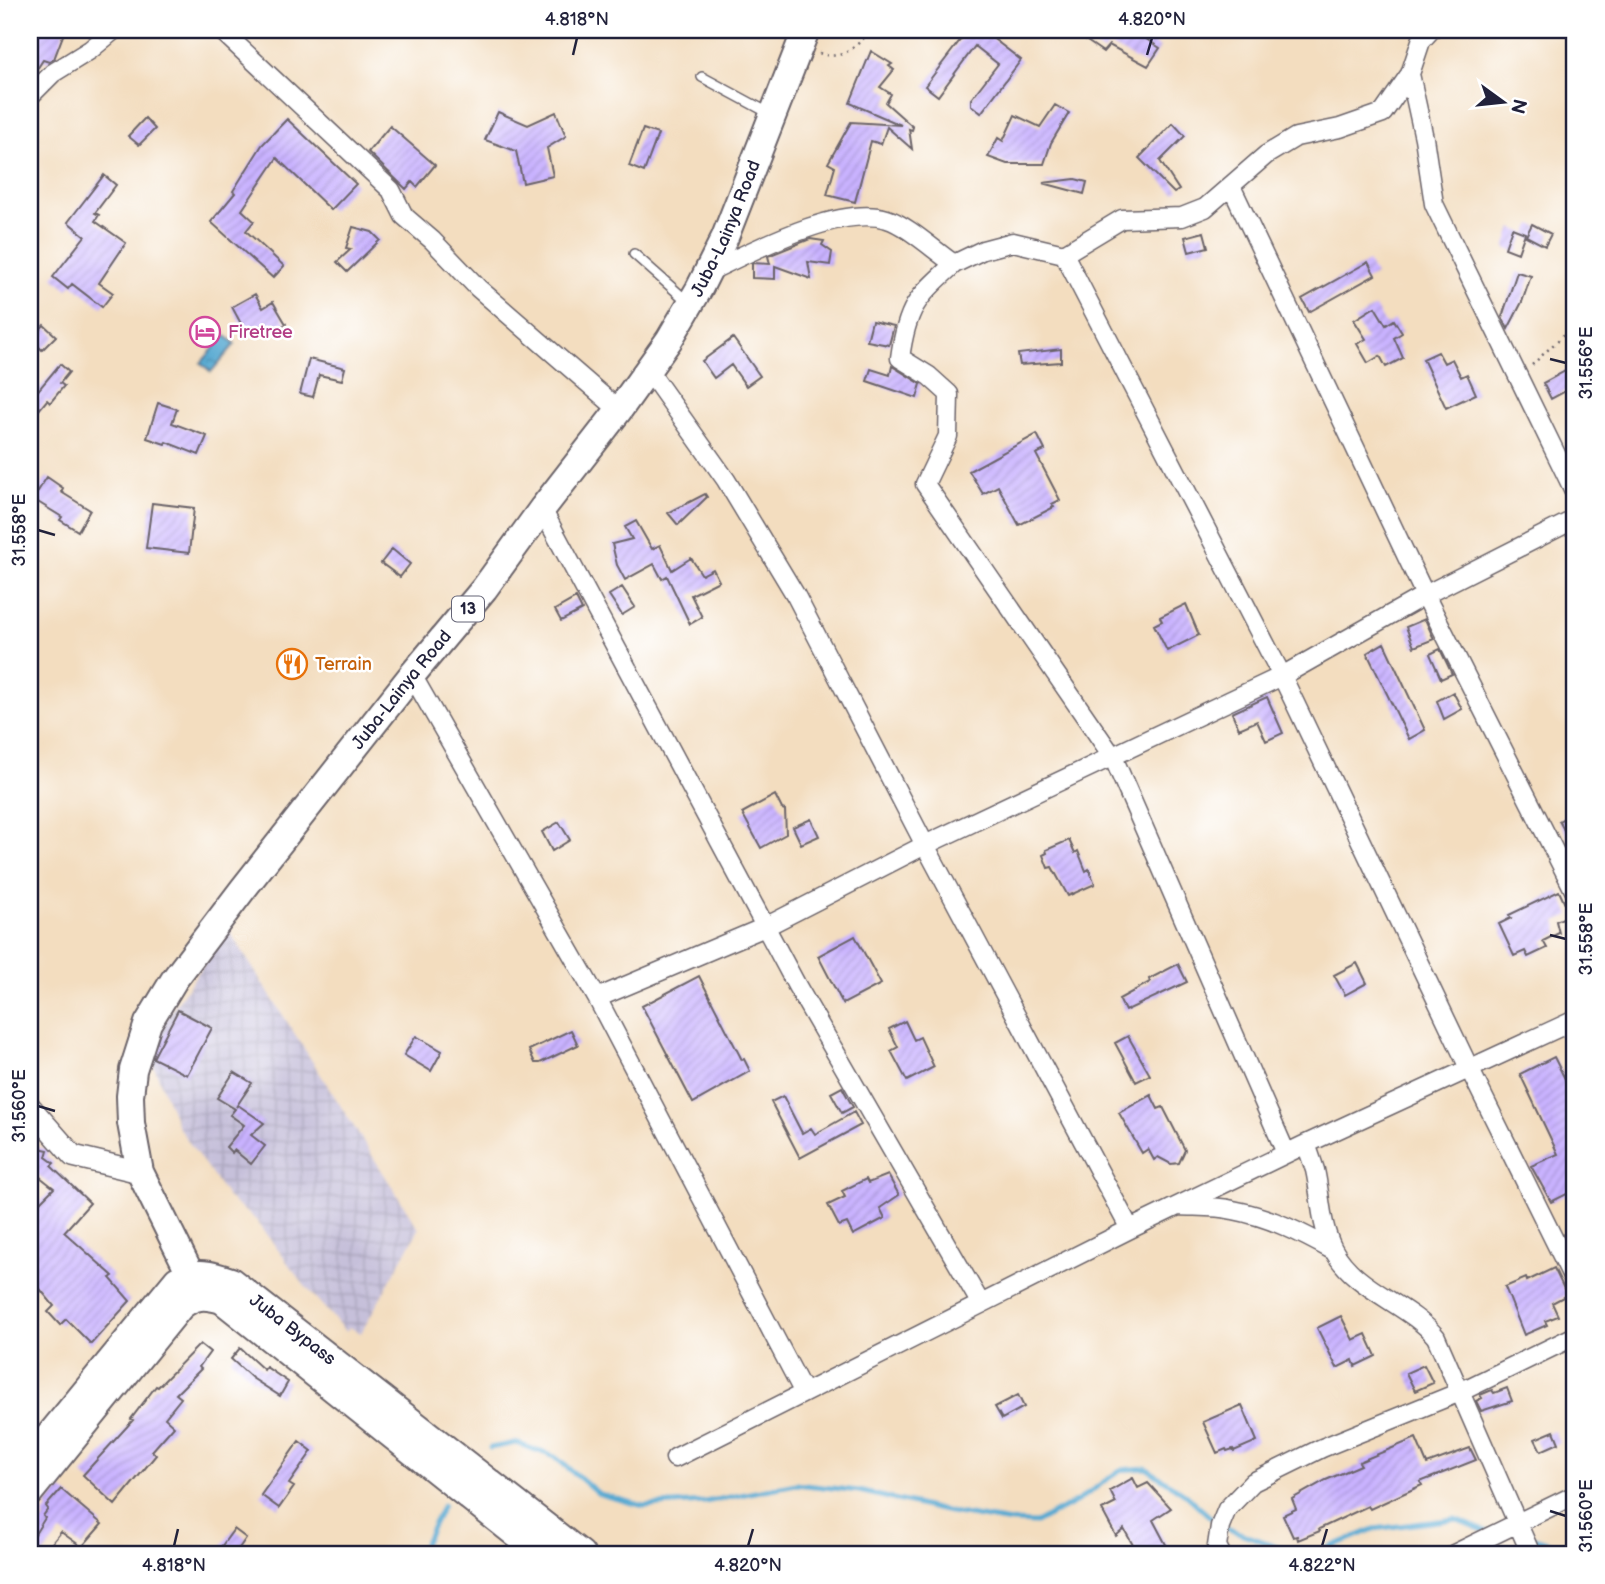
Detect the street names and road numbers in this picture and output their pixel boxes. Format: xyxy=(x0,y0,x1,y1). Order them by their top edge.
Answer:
street label: Juba-Lainya Road xyxy=(686,157,765,300)
road number: 13 xyxy=(452,596,484,622)
street label: Juba-Lainya Road xyxy=(347,626,456,753)
street label: Juba Bypass xyxy=(246,1289,340,1369)

